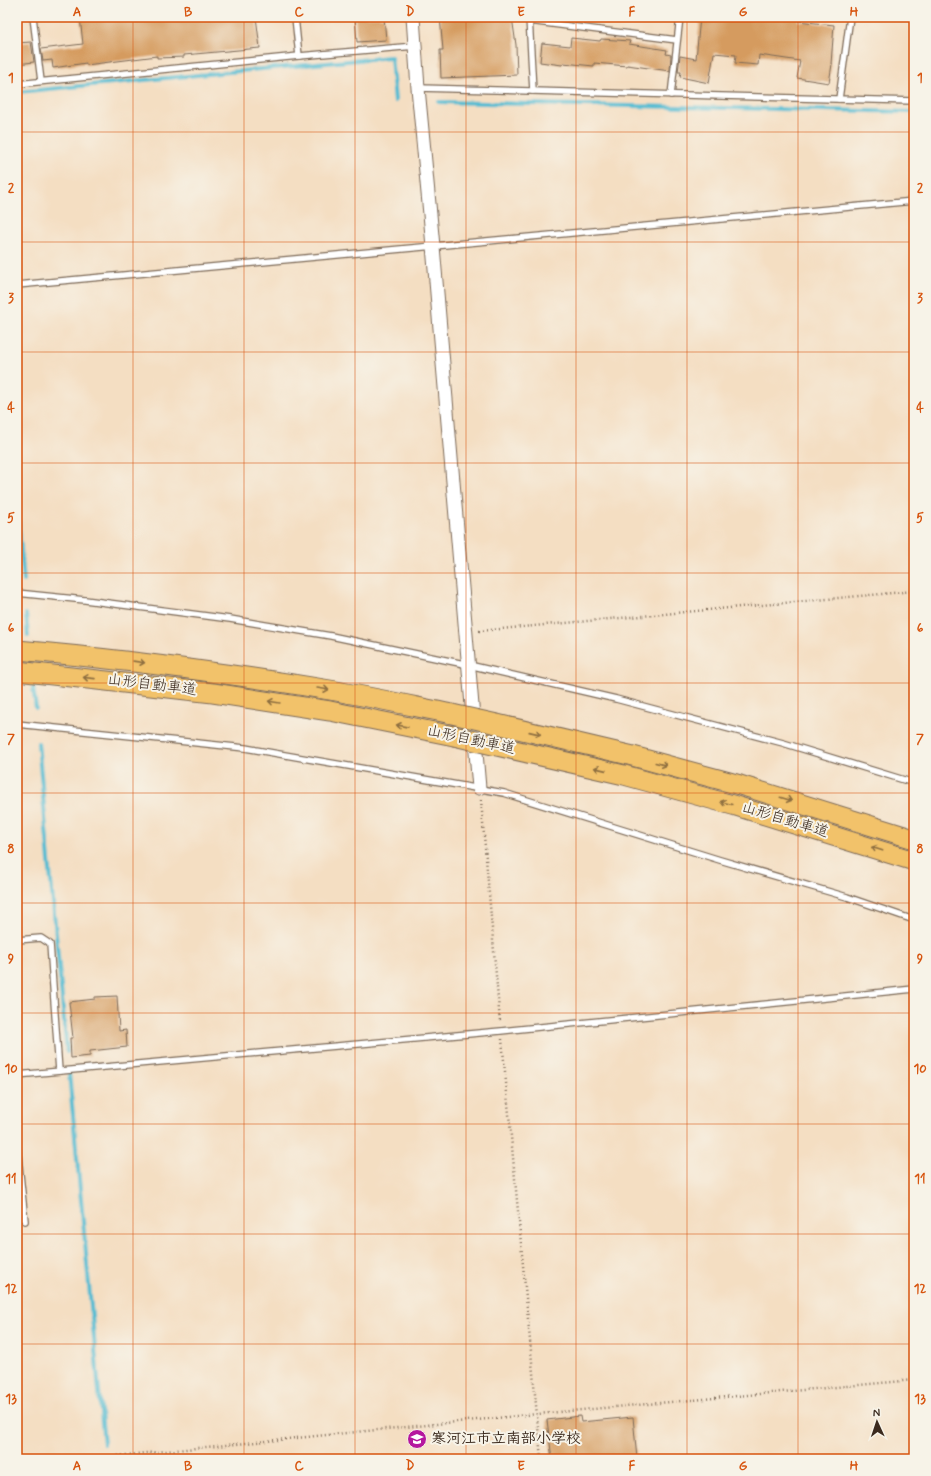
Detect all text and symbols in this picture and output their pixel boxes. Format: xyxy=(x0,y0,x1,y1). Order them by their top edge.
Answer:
text: A xyxy=(73,4,81,21)
text: B xyxy=(184,4,193,21)
text: C xyxy=(294,4,304,21)
text: D xyxy=(406,4,415,21)
text: E xyxy=(517,4,525,21)
text: F xyxy=(629,4,636,21)
text: G xyxy=(739,4,748,21)
text: H xyxy=(850,4,859,21)
text: 1 xyxy=(8,70,14,87)
text: 1 xyxy=(917,70,923,87)
text: 2 xyxy=(8,180,15,197)
text: 2 xyxy=(917,180,924,197)
text: 3 xyxy=(8,290,14,307)
text: 3 xyxy=(917,290,923,307)
text: 4 xyxy=(7,400,15,417)
text: 4 xyxy=(916,400,924,417)
text: 5 xyxy=(7,510,15,527)
text: 5 xyxy=(916,510,924,527)
text: 6 xyxy=(8,620,15,637)
text: 6 xyxy=(917,620,924,637)
one-way arrow xyxy=(132,659,145,666)
street label: 山形自動車道 xyxy=(106,670,198,700)
one-way arrow xyxy=(83,674,96,682)
one-way arrow xyxy=(316,685,329,693)
one-way arrow xyxy=(268,698,281,706)
one-way arrow xyxy=(395,721,408,729)
street label: 山形自動車道 xyxy=(425,721,517,759)
one-way arrow xyxy=(528,730,541,737)
text: 7 xyxy=(7,731,15,748)
text: 7 xyxy=(916,731,924,748)
one-way arrow xyxy=(654,761,667,768)
one-way arrow xyxy=(594,765,607,773)
one-way arrow xyxy=(779,796,792,803)
street label: 山形自動車道 xyxy=(739,797,831,843)
one-way arrow xyxy=(720,799,733,806)
text: 8 xyxy=(7,841,15,858)
text: 8 xyxy=(916,841,924,858)
one-way arrow xyxy=(871,844,883,852)
text: 9 xyxy=(8,951,15,968)
text: 9 xyxy=(917,951,924,968)
text: 10 xyxy=(4,1061,18,1078)
text: 10 xyxy=(913,1061,927,1078)
text: 11 xyxy=(5,1171,17,1188)
text: 11 xyxy=(914,1171,926,1188)
text: 12 xyxy=(5,1281,17,1298)
text: 12 xyxy=(914,1281,926,1298)
text: 13 xyxy=(5,1391,17,1408)
text: 13 xyxy=(914,1391,926,1408)
north arrow xyxy=(857,1402,897,1442)
text: N xyxy=(873,1406,881,1420)
school or university icon: 寒河江市立南部小学校 xyxy=(406,1428,428,1450)
place label: 寒河江市立南部小学校 xyxy=(431,1429,581,1449)
text: A xyxy=(73,1458,81,1475)
text: B xyxy=(184,1458,193,1475)
text: C xyxy=(294,1458,304,1475)
text: D xyxy=(406,1458,415,1475)
text: E xyxy=(517,1458,525,1475)
text: F xyxy=(629,1458,636,1475)
text: G xyxy=(739,1458,748,1475)
text: H xyxy=(850,1458,859,1475)

